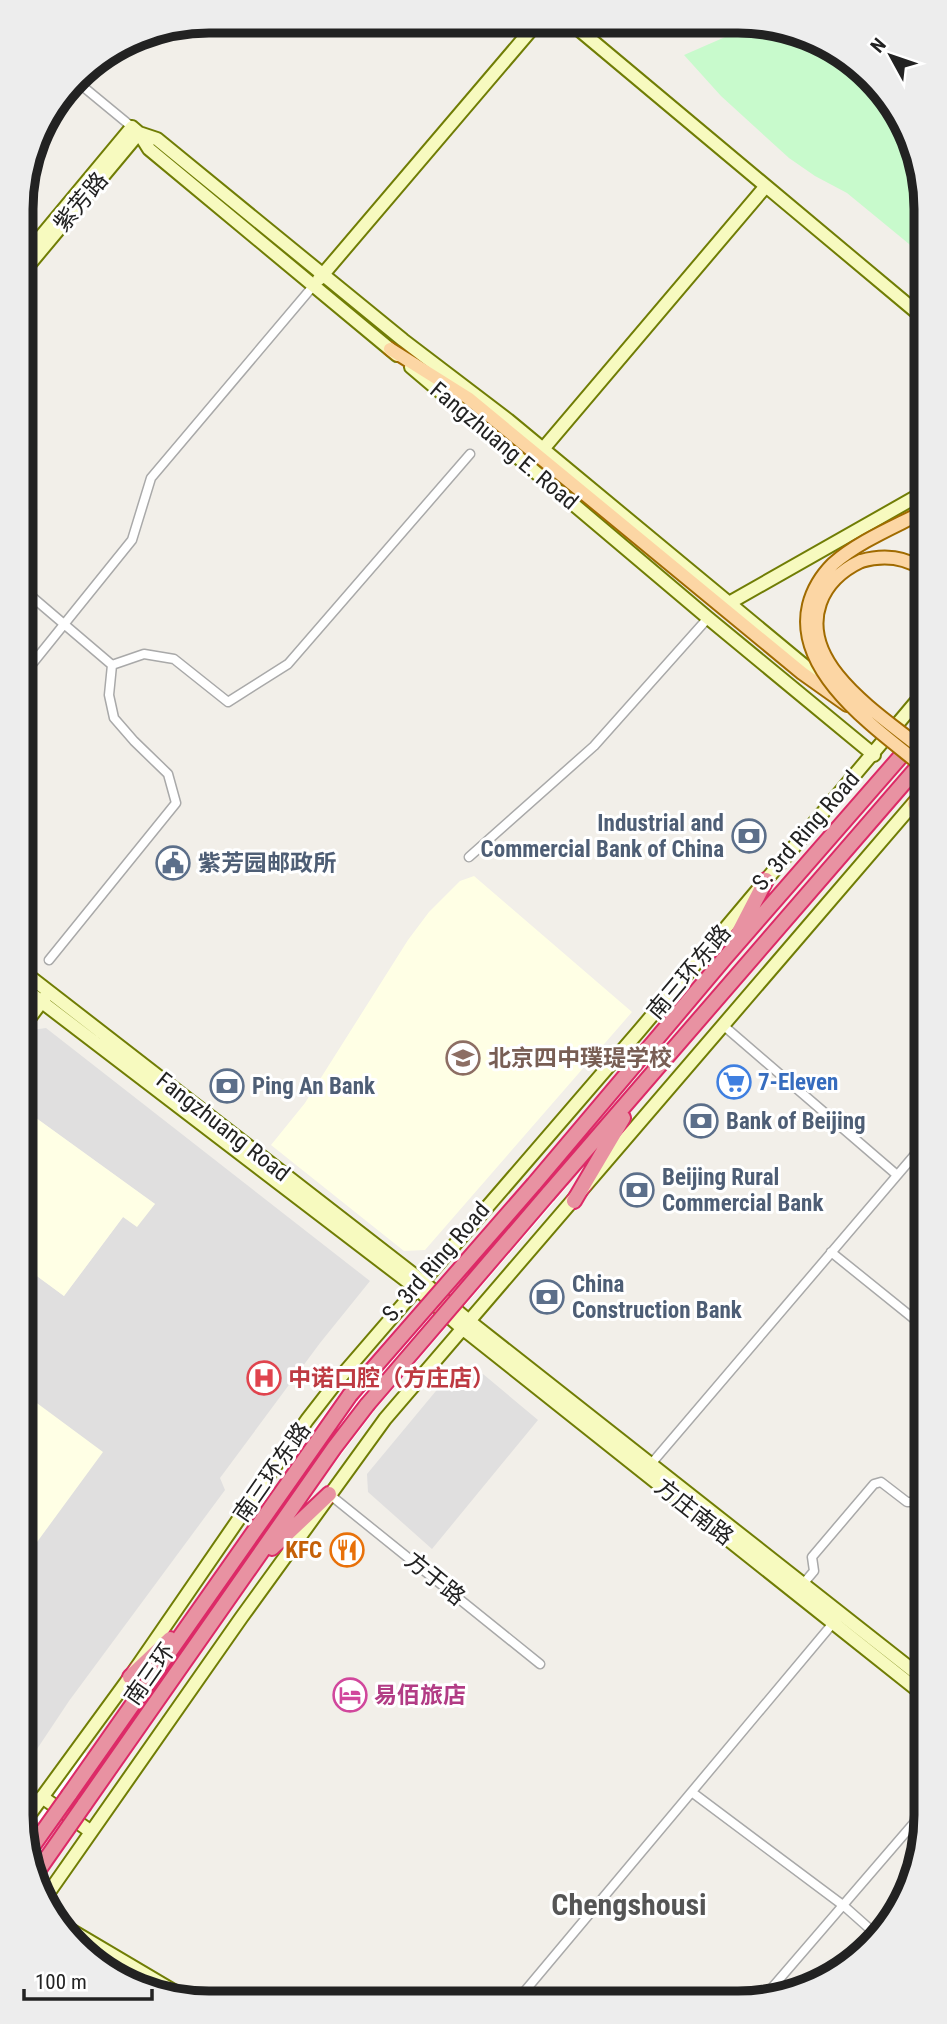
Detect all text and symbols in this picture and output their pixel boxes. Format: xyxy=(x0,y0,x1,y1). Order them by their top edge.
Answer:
north arrow xyxy=(856,21,926,91)
text: N xyxy=(866,34,891,57)
street label: 紫芳路 xyxy=(48,167,114,237)
street label: Fangzhuang E. Road xyxy=(425,376,583,516)
street label: S. 3rd Ring Road xyxy=(747,766,865,896)
place label: Industrial and Commercial Bank of China xyxy=(481,810,724,863)
bank icon: Industrial and Commercial Bank of China xyxy=(730,817,768,855)
public building icon: 紫芳园邮政所 xyxy=(154,844,192,882)
place label: 紫芳园邮政所 xyxy=(198,850,336,877)
street label: 南三环东路 xyxy=(642,919,736,1025)
school or university icon: 北京四中璞瑅学校 xyxy=(444,1039,482,1077)
place label: 北京四中璞瑅学校 xyxy=(488,1045,672,1072)
supermarket icon: 7-Eleven xyxy=(715,1063,753,1101)
street label: Fangzhuang Road xyxy=(151,1067,295,1187)
bank icon: Ping An Bank xyxy=(208,1067,246,1105)
place label: 7-Eleven xyxy=(758,1069,838,1096)
place label: Ping An Bank xyxy=(252,1073,376,1100)
bank icon: Bank of Beijing xyxy=(682,1102,720,1140)
place label: Bank of Beijing xyxy=(726,1108,866,1135)
place label: Beijing Rural Commercial Bank xyxy=(662,1164,824,1217)
bank icon: Beijing Rural Commercial Bank xyxy=(618,1171,656,1209)
street label: S. 3rd Ring Road xyxy=(377,1197,495,1327)
place label: China Construction Bank xyxy=(572,1271,743,1324)
bank icon: China Construction Bank xyxy=(528,1278,566,1316)
hospital icon: 中诺口腔（方庄店） xyxy=(245,1359,283,1397)
place label: 中诺口腔（方庄店） xyxy=(288,1365,495,1392)
street label: 南三环东路 xyxy=(228,1417,316,1527)
street label: 方庄南路 xyxy=(649,1473,739,1551)
restaurant icon: KFC xyxy=(328,1531,366,1569)
place label: KFC xyxy=(285,1537,322,1564)
street label: 方于路 xyxy=(400,1547,470,1611)
street label: 南三环 xyxy=(119,1638,181,1710)
hotel icon: 易佰旅店 xyxy=(331,1676,369,1714)
place label: 易佰旅店 xyxy=(374,1682,466,1709)
district label: Chengshousi xyxy=(551,1887,707,1922)
scale bar xyxy=(24,1958,152,2002)
text: 100 m xyxy=(35,1970,87,1994)

